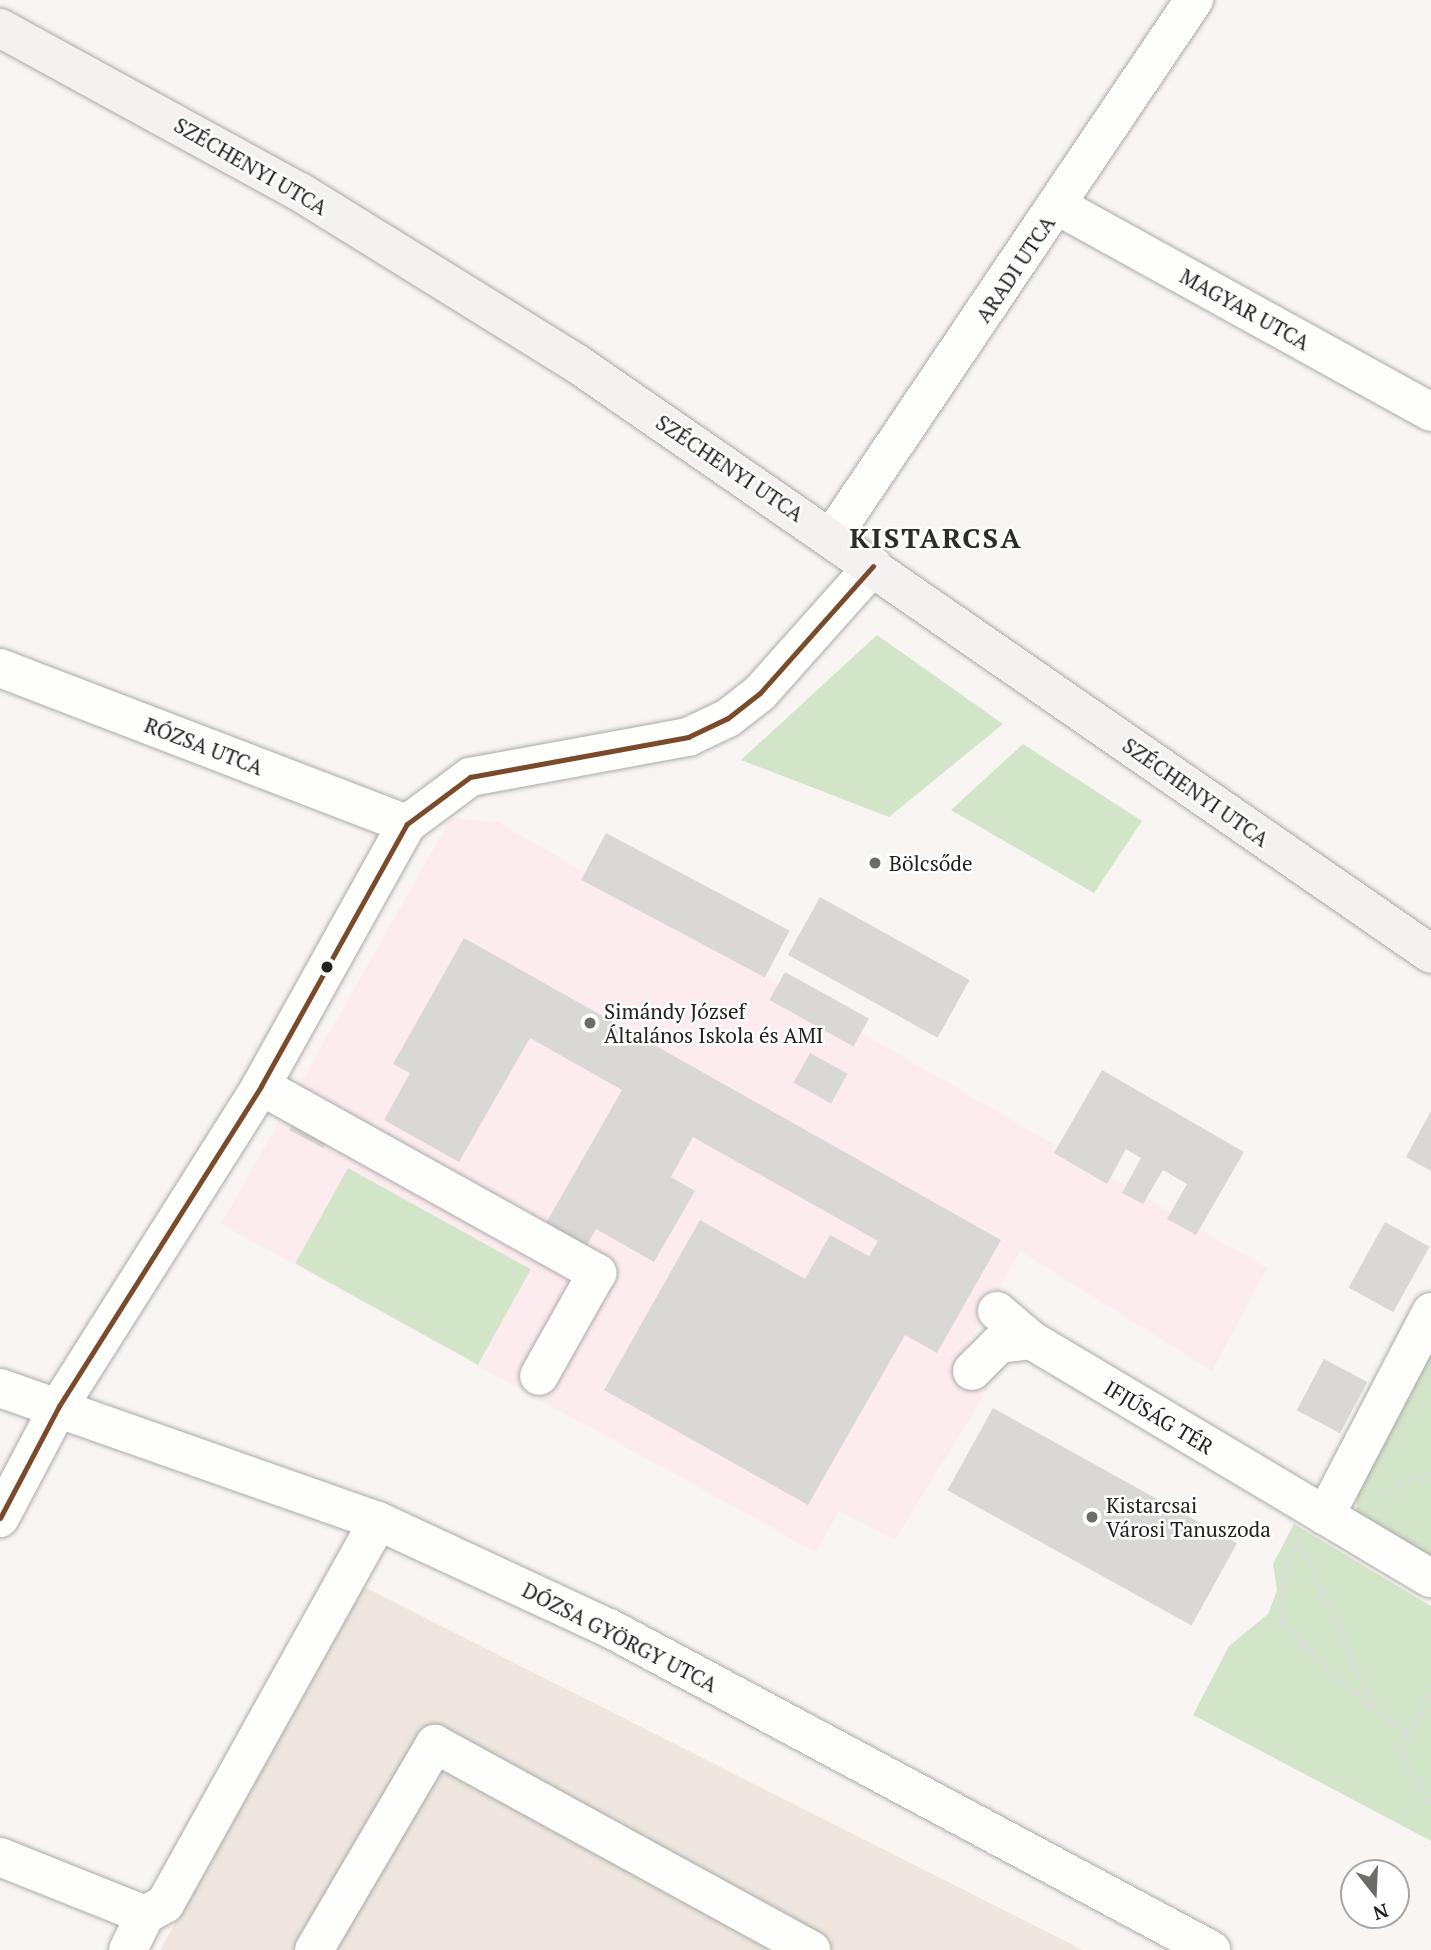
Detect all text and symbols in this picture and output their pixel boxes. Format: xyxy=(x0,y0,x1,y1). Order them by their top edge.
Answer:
street label: SZÉCHENYI UTCA xyxy=(170,112,332,220)
street label: ARADI UTCA xyxy=(970,211,1060,327)
street label: MAGYAR UTCA xyxy=(1176,263,1314,355)
street label: SZÉCHENYI UTCA xyxy=(651,409,809,527)
district label: KISTARCSA xyxy=(851,521,1021,555)
street label: RÓZSA UTCA xyxy=(141,712,267,780)
street label: SZÉCHENYI UTCA xyxy=(1118,732,1274,852)
place label: Bölcsőde xyxy=(889,850,973,876)
marker: Bölcsőde xyxy=(867,855,883,871)
unlabelled marker xyxy=(320,960,334,974)
place label: Simándy József Általános Iskola és AMI xyxy=(604,998,824,1048)
marker: Simándy József Általános Iskola és AMI xyxy=(582,1015,598,1031)
street label: IFJÚSÁG TÉR xyxy=(1100,1375,1218,1459)
place label: Kistarcsai Városi Tanuszoda xyxy=(1106,1492,1271,1542)
marker: Kistarcsai Városi Tanuszoda xyxy=(1084,1509,1100,1525)
street label: DÓZSA GYÖRGY UTCA xyxy=(518,1577,722,1697)
north arrow xyxy=(1340,1859,1410,1929)
text: N xyxy=(1370,1898,1392,1927)

